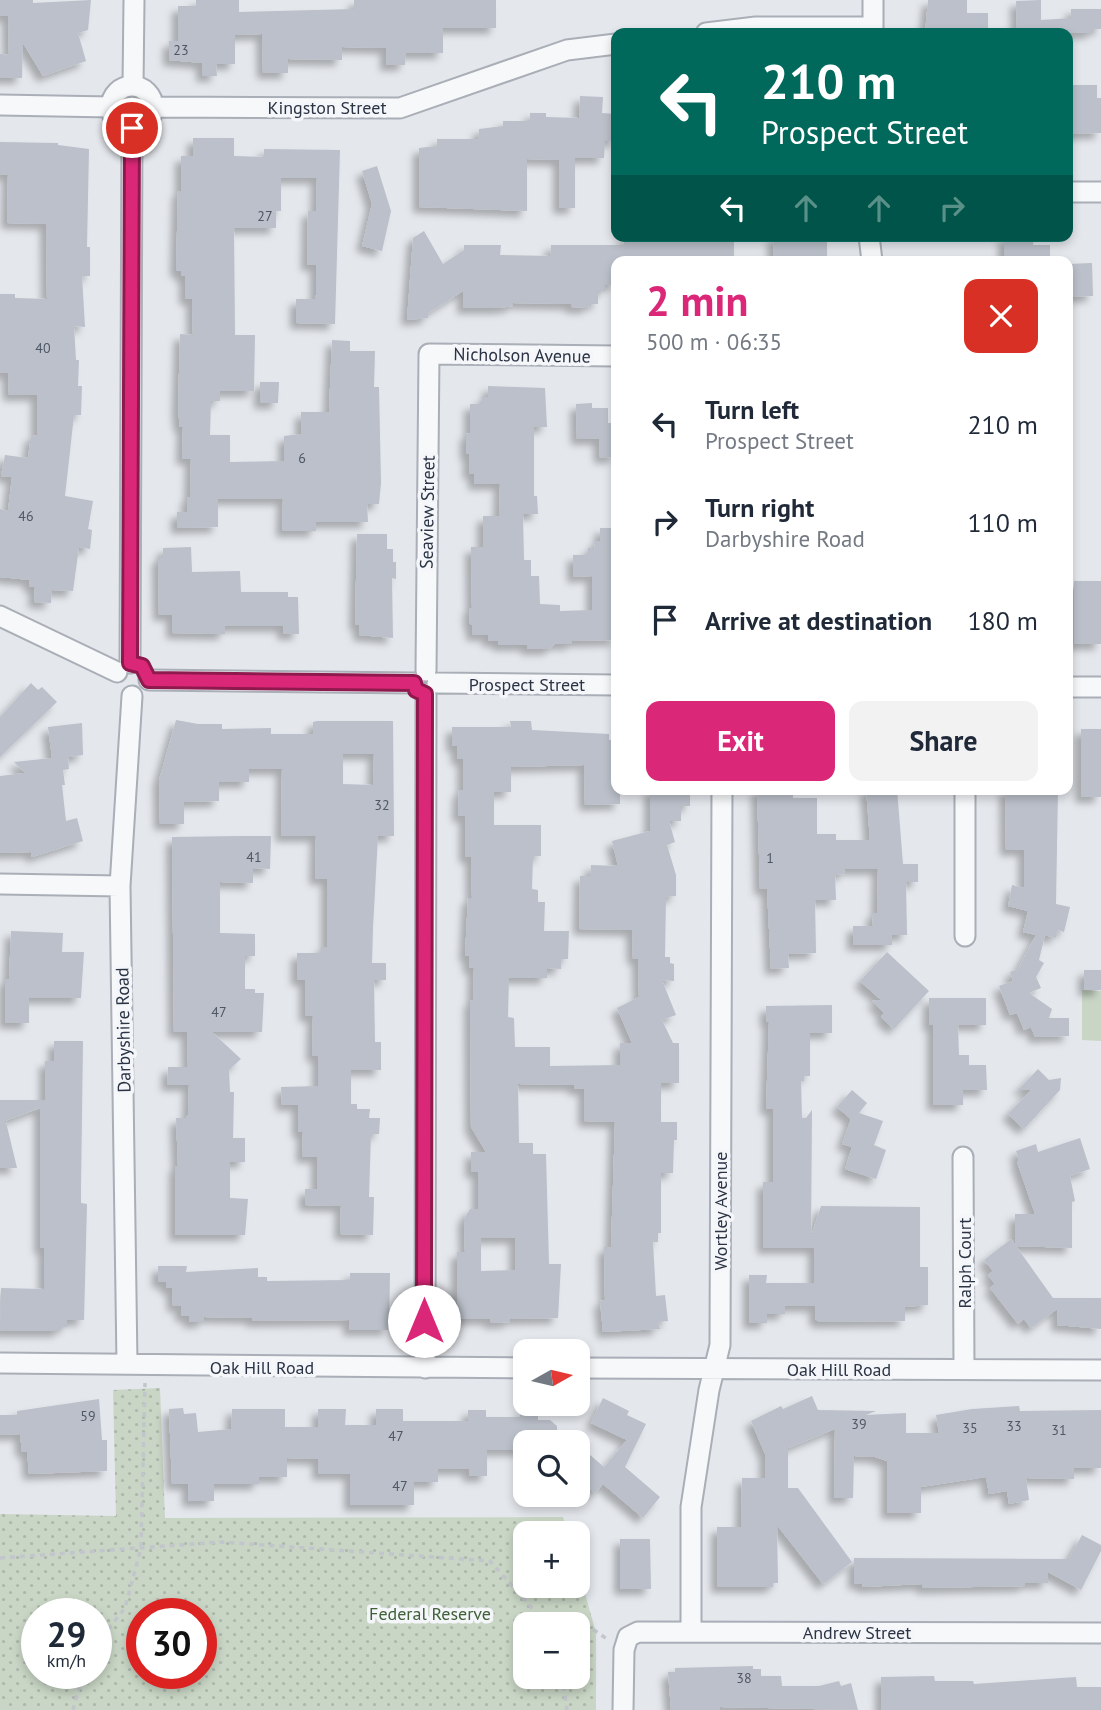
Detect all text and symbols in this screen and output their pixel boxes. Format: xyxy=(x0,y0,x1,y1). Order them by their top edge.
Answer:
house number: 23 xyxy=(173,41,189,59)
text: 210 m xyxy=(761,49,896,113)
icon: left xyxy=(646,56,737,147)
street label: Kingston Street xyxy=(267,96,387,119)
pin xyxy=(102,98,162,158)
icon: arrive xyxy=(113,109,151,147)
text: Prospect Street xyxy=(761,111,968,153)
icon: left xyxy=(714,189,752,227)
icon: ahead xyxy=(787,189,825,227)
icon: ahead xyxy=(860,189,898,227)
icon: right xyxy=(933,189,971,227)
house number: 27 xyxy=(257,207,273,225)
text: 2 min xyxy=(646,273,748,328)
button: close xyxy=(964,279,1038,353)
text: 500 m · 06:35 xyxy=(646,327,782,356)
house number: 40 xyxy=(35,339,51,357)
street label: Nicholson Avenue xyxy=(453,342,591,368)
text: Turn left xyxy=(705,393,799,426)
icon: left xyxy=(646,405,684,443)
text: 210 m xyxy=(967,408,1038,441)
text: Prospect Street xyxy=(705,426,854,455)
house number: 6 xyxy=(298,449,306,467)
street label: Seaview Street xyxy=(415,455,439,569)
text: Turn right xyxy=(705,491,814,524)
icon: right xyxy=(646,503,684,541)
text: 110 m xyxy=(967,506,1038,539)
house number: 46 xyxy=(18,507,34,525)
text: Darbyshire Road xyxy=(705,524,865,553)
icon: arrive xyxy=(646,601,684,639)
text: Arrive at destination xyxy=(705,604,932,637)
text: 180 m xyxy=(967,604,1038,637)
street label: Prospect Street xyxy=(469,673,585,696)
button: Exit xyxy=(646,701,835,781)
button: Share xyxy=(849,701,1038,781)
house number: 32 xyxy=(374,796,390,814)
house number: 41 xyxy=(246,848,262,866)
house number: 1 xyxy=(766,849,774,867)
street label: Darbyshire Road xyxy=(110,967,136,1093)
house number: 47 xyxy=(211,1003,227,1021)
street label: Wortley Avenue xyxy=(709,1152,732,1270)
street label: Ralph Court xyxy=(953,1218,976,1308)
position arrow xyxy=(387,1284,461,1358)
north arrow xyxy=(513,1339,590,1416)
map controls xyxy=(513,1339,590,1689)
street label: Oak Hill Road xyxy=(210,1356,314,1379)
street label: Oak Hill Road xyxy=(787,1358,891,1381)
house number: 59 xyxy=(80,1407,96,1425)
house number: 39 xyxy=(851,1415,867,1433)
house number: 33 xyxy=(1006,1417,1022,1435)
house number: 35 xyxy=(962,1419,978,1437)
house number: 31 xyxy=(1051,1421,1067,1439)
house number: 47 xyxy=(388,1427,404,1445)
button: search xyxy=(513,1430,590,1507)
house number: 47 xyxy=(392,1477,408,1495)
button: + xyxy=(513,1521,590,1598)
speed limit sign: 30 xyxy=(126,1598,217,1689)
park label: Federal Reserve xyxy=(369,1602,491,1625)
text: 29 xyxy=(47,1611,86,1657)
button: − xyxy=(513,1612,590,1689)
street label: Andrew Street xyxy=(803,1621,911,1644)
text: km/h xyxy=(47,1649,86,1672)
house number: 38 xyxy=(736,1669,752,1687)

